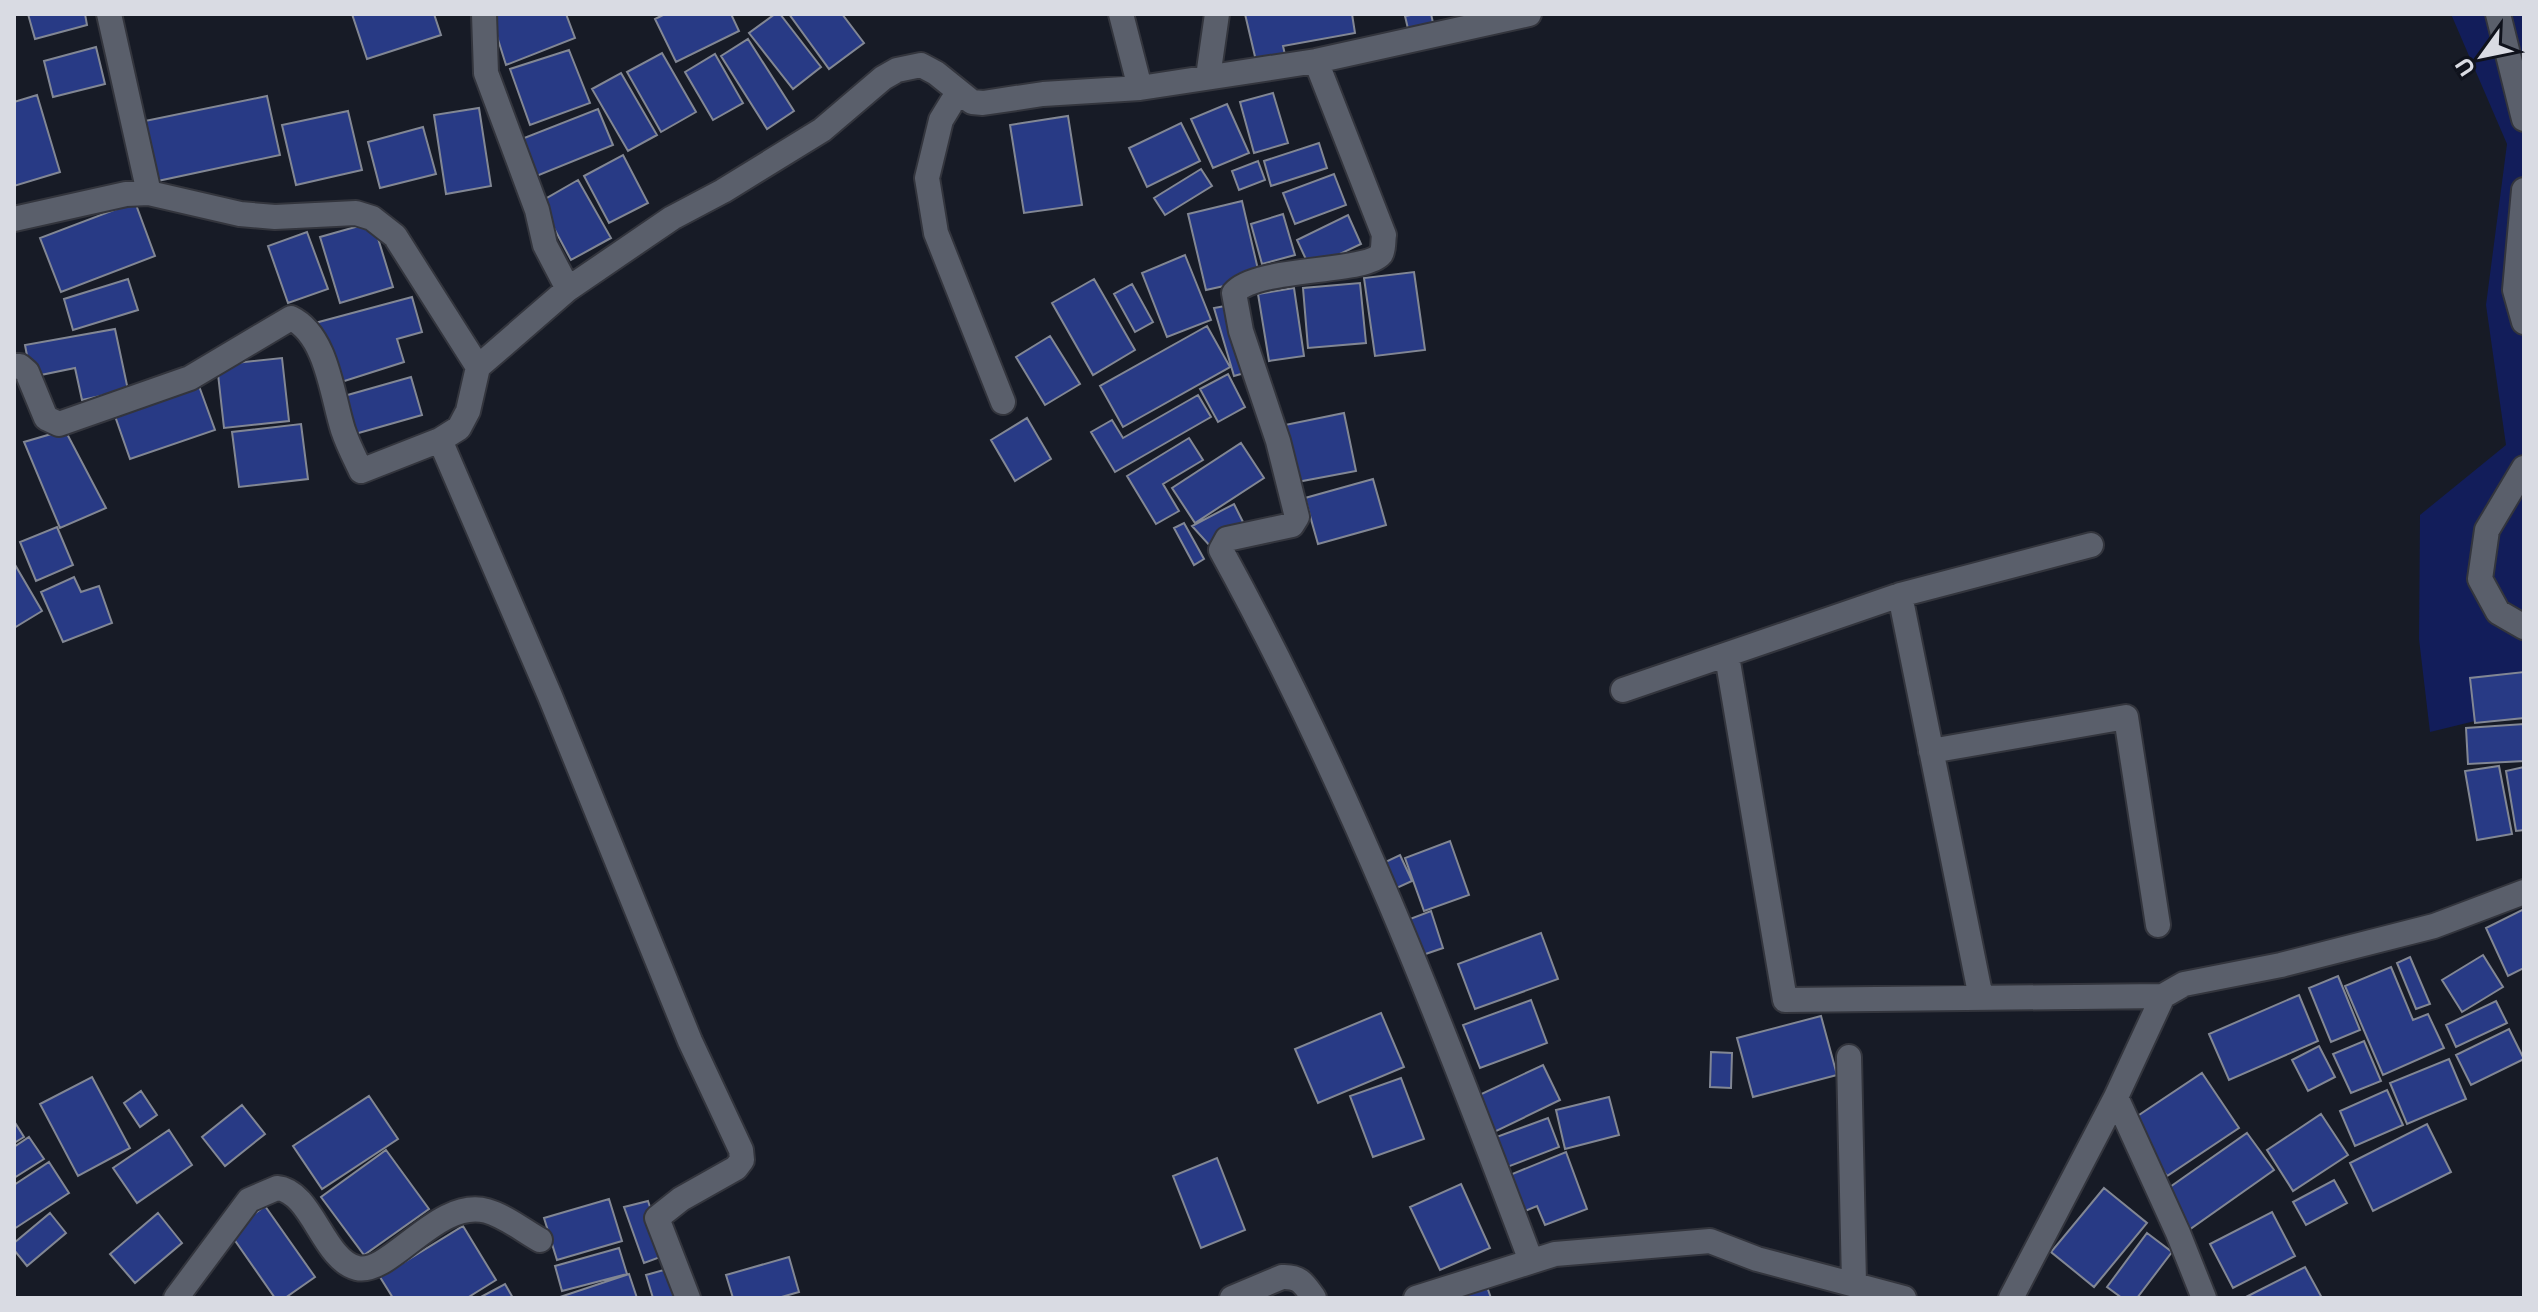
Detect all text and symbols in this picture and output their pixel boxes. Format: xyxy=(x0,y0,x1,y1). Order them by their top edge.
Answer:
north arrow xyxy=(2442,16,2522,96)
text: U xyxy=(2450,53,2481,81)

